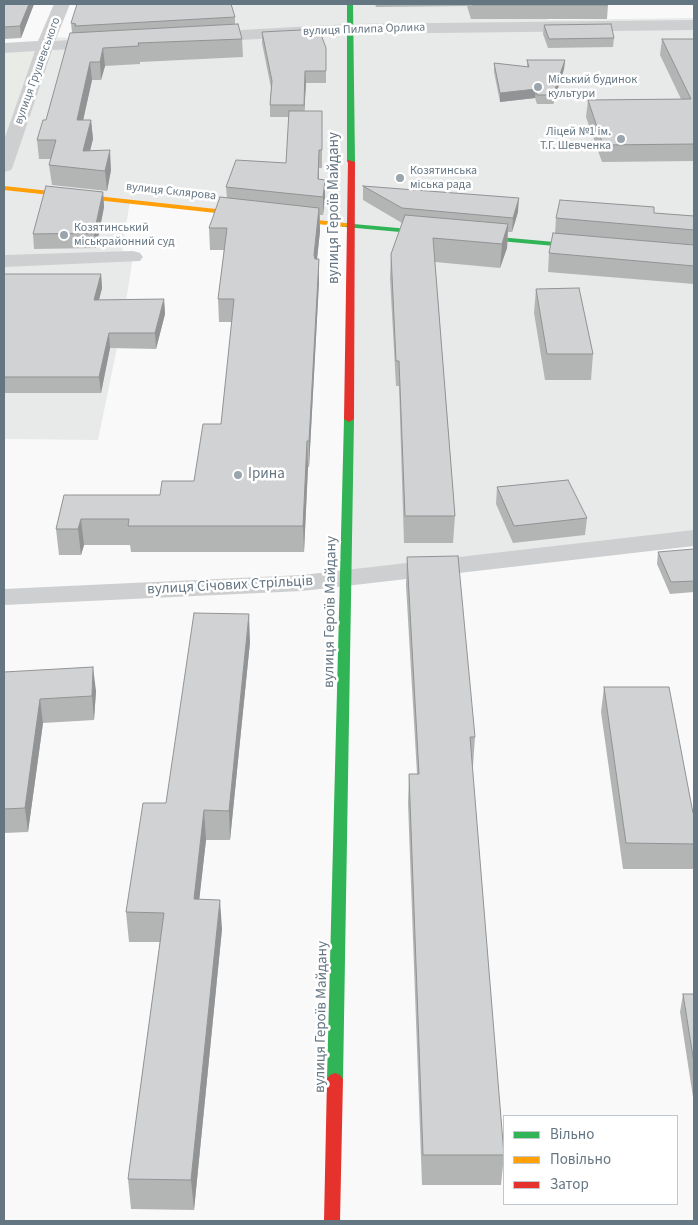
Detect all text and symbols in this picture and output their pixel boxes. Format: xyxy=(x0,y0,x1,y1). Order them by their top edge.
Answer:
street label: вулиця Грушевського xyxy=(12,15,64,127)
street label: вулиця Пилипа Орлика xyxy=(303,21,425,39)
place label: Міський будинок культури xyxy=(548,73,637,101)
marker: Міський будинок культури xyxy=(532,81,544,93)
place label: Ліцей №1 ім. Т.Г. Шевченка xyxy=(540,125,611,153)
street label: вулиця Героїв Майдану xyxy=(326,132,344,284)
marker: Ліцей №1 ім. Т.Г. Шевченка xyxy=(615,133,627,145)
place label: Козятинська міська рада xyxy=(410,164,477,192)
marker: Козятинська міська рада xyxy=(394,172,406,184)
street label: вулиця Склярова xyxy=(125,180,217,204)
place label: Козятинський міськрайонний суд xyxy=(74,221,175,249)
marker: Козятинський міськрайонний суд xyxy=(58,229,70,241)
place label: Ірина xyxy=(248,466,285,484)
marker: Ірина xyxy=(232,469,244,481)
street label: вулиця Героїв Майдану xyxy=(321,536,341,688)
street label: вулиця Січових Стрільців xyxy=(147,573,313,599)
street label: вулиця Героїв Майдану xyxy=(312,941,332,1093)
legend xyxy=(503,1115,678,1205)
text: Вільно xyxy=(550,1124,594,1145)
text: Повільно xyxy=(550,1149,611,1170)
text: Затор xyxy=(550,1174,589,1195)

